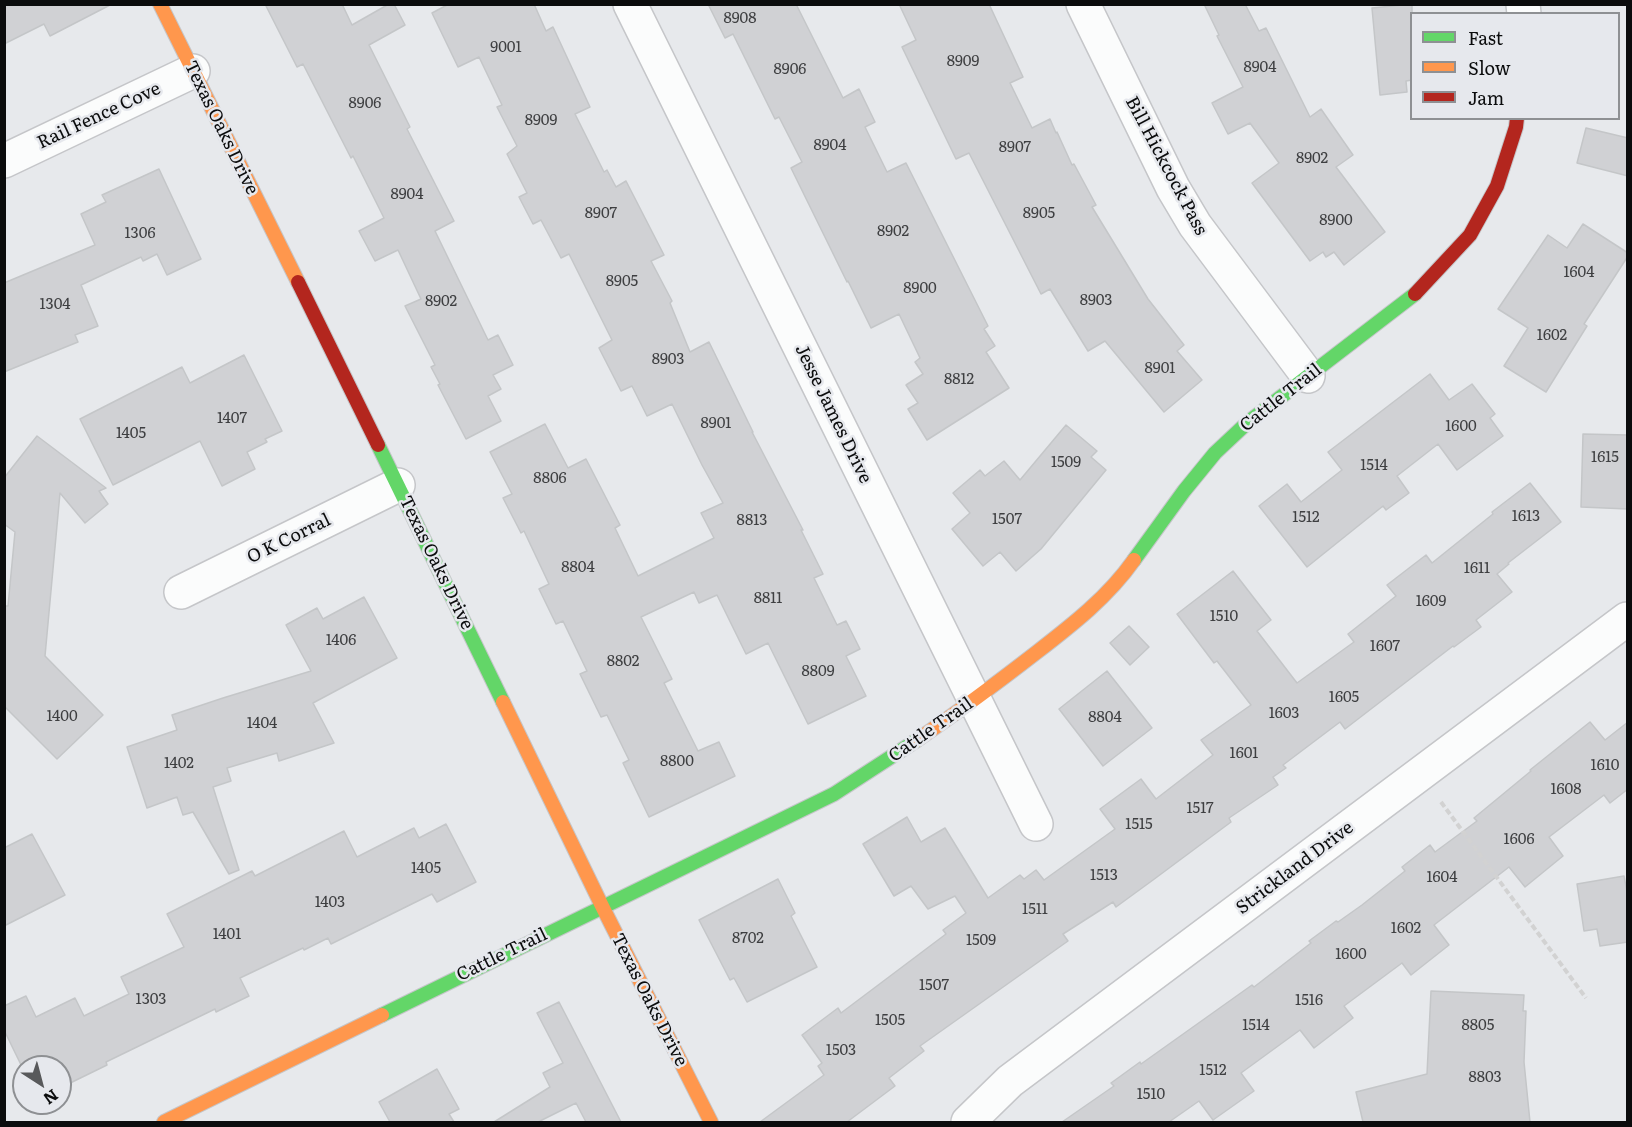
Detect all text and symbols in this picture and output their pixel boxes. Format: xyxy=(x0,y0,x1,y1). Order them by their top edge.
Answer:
house number: 8908 xyxy=(723,10,757,28)
legend xyxy=(1410,12,1620,120)
text: Fast xyxy=(1468,24,1503,51)
house number: 9001 xyxy=(490,39,522,57)
house number: 8909 xyxy=(947,53,979,71)
text: Slow xyxy=(1468,54,1510,81)
street label: Texas Oaks Drive xyxy=(179,58,263,198)
house number: 8904 xyxy=(1243,59,1277,77)
house number: 8906 xyxy=(774,61,806,79)
street label: Rail Fence Cove xyxy=(34,78,164,154)
text: Jam xyxy=(1468,84,1504,111)
street label: Bill Hickcock Pass xyxy=(1120,93,1212,239)
house number: 8906 xyxy=(349,95,381,113)
house number: 8909 xyxy=(525,112,557,130)
house number: 8904 xyxy=(813,137,847,155)
house number: 8907 xyxy=(999,139,1031,157)
house number: 8902 xyxy=(1296,150,1328,168)
house number: 8904 xyxy=(390,186,424,204)
house number: 8907 xyxy=(585,205,617,223)
house number: 8905 xyxy=(1023,205,1055,223)
house number: 8900 xyxy=(1319,212,1353,230)
house number: 8902 xyxy=(877,223,909,241)
house number: 1306 xyxy=(125,225,155,243)
house number: 1604 xyxy=(1563,264,1595,282)
house number: 8905 xyxy=(606,273,638,291)
house number: 8900 xyxy=(903,280,937,298)
house number: 8903 xyxy=(1080,292,1112,310)
house number: 8902 xyxy=(425,293,457,311)
house number: 1304 xyxy=(39,296,71,314)
house number: 1602 xyxy=(1537,327,1567,345)
street label: Jesse James Drive xyxy=(790,341,876,487)
house number: 8903 xyxy=(652,351,684,369)
street label: Cattle Trail xyxy=(1236,359,1326,437)
house number: 8901 xyxy=(1145,360,1175,378)
house number: 8812 xyxy=(944,371,974,389)
house number: 1407 xyxy=(217,410,247,428)
house number: 8901 xyxy=(701,415,731,433)
house number: 1600 xyxy=(1445,418,1477,436)
house number: 1405 xyxy=(116,425,146,443)
house number: 1615 xyxy=(1591,449,1619,467)
house number: 1509 xyxy=(1051,454,1081,472)
house number: 1514 xyxy=(1360,457,1388,475)
house number: 8806 xyxy=(533,470,567,488)
street label: Texas Oaks Drive xyxy=(394,493,478,633)
house number: 1613 xyxy=(1512,508,1540,526)
house number: 1512 xyxy=(1292,509,1320,527)
street label: O K Corral xyxy=(244,510,334,568)
house number: 1507 xyxy=(992,511,1022,529)
house number: 8813 xyxy=(737,512,767,530)
house number: 8804 xyxy=(561,559,595,577)
house number: 1611 xyxy=(1464,560,1490,578)
house number: 8811 xyxy=(754,590,782,608)
house number: 1609 xyxy=(1416,593,1446,611)
house number: 1510 xyxy=(1210,608,1238,626)
house number: 1406 xyxy=(326,632,356,650)
house number: 1607 xyxy=(1370,638,1400,656)
house number: 8802 xyxy=(607,653,639,671)
house number: 8809 xyxy=(801,663,835,681)
house number: 1605 xyxy=(1329,689,1359,707)
street label: Cattle Trail xyxy=(885,693,977,767)
house number: 1603 xyxy=(1269,705,1299,723)
house number: 1400 xyxy=(46,708,78,726)
house number: 8804 xyxy=(1088,709,1122,727)
house number: 1404 xyxy=(247,715,277,733)
house number: 1601 xyxy=(1230,745,1258,763)
house number: 8800 xyxy=(660,753,694,771)
house number: 1402 xyxy=(164,755,194,773)
house number: 1610 xyxy=(1591,757,1619,775)
house number: 1608 xyxy=(1550,781,1582,799)
house number: 1517 xyxy=(1187,800,1213,818)
house number: 1515 xyxy=(1125,816,1153,834)
street label: Strickland Drive xyxy=(1232,817,1358,919)
house number: 1606 xyxy=(1504,831,1534,849)
house number: 1405 xyxy=(411,860,441,878)
house number: 1513 xyxy=(1090,867,1118,885)
house number: 1604 xyxy=(1426,869,1458,887)
house number: 1403 xyxy=(315,894,345,912)
house number: 1511 xyxy=(1022,901,1048,919)
house number: 1602 xyxy=(1391,920,1421,938)
street label: Cattle Trail xyxy=(453,924,551,986)
house number: 1401 xyxy=(213,926,241,944)
street label: Texas Oaks Drive xyxy=(606,930,692,1070)
house number: 8702 xyxy=(732,930,764,948)
house number: 1509 xyxy=(966,932,996,950)
house number: 1600 xyxy=(1335,946,1367,964)
house number: 1507 xyxy=(919,977,949,995)
house number: 1303 xyxy=(136,991,166,1009)
house number: 1516 xyxy=(1295,992,1323,1010)
house number: 1505 xyxy=(875,1012,905,1030)
house number: 1514 xyxy=(1242,1017,1270,1035)
house number: 8805 xyxy=(1462,1017,1494,1035)
house number: 1503 xyxy=(826,1042,856,1060)
north arrow xyxy=(12,1055,72,1115)
house number: 1512 xyxy=(1199,1062,1227,1080)
house number: 8803 xyxy=(1468,1069,1502,1087)
text: N xyxy=(39,1084,64,1112)
house number: 1510 xyxy=(1137,1086,1165,1104)

